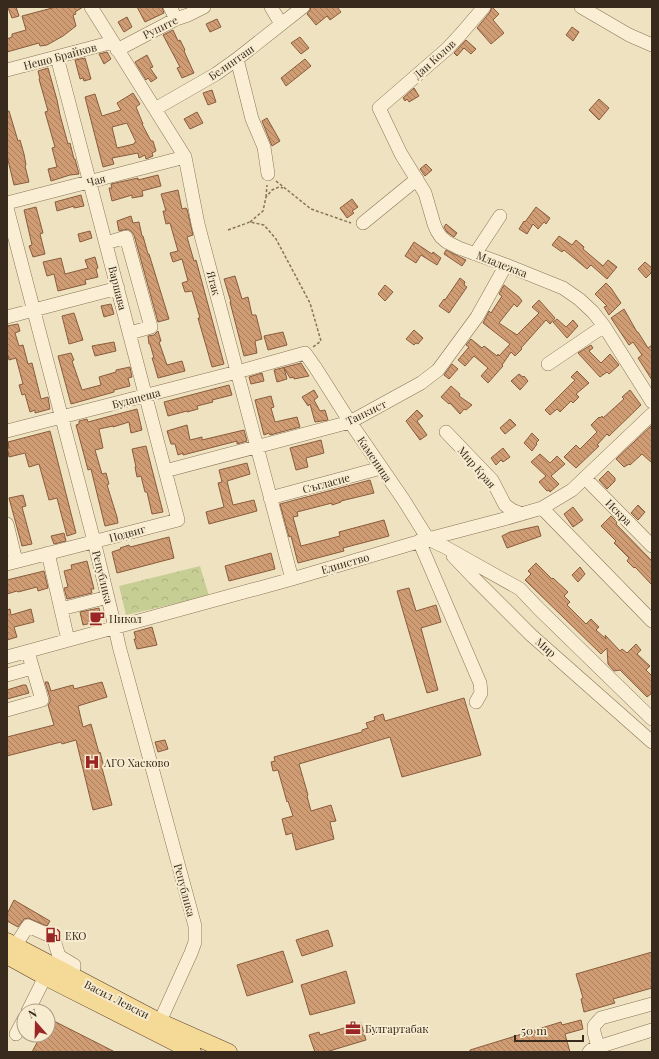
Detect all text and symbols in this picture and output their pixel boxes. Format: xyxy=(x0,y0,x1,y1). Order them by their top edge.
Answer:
street label: Рупите xyxy=(140,12,180,42)
street label: Дан Колов xyxy=(409,36,459,82)
street label: Нешо Брайков xyxy=(22,39,98,73)
street label: Белинташ xyxy=(205,41,257,83)
street label: Чая xyxy=(85,170,107,190)
street label: Младежка xyxy=(474,247,530,281)
street label: Варшава xyxy=(105,264,131,312)
street label: Ятак xyxy=(203,268,225,298)
street label: Будапеща xyxy=(110,384,162,412)
street label: Танкист xyxy=(343,396,389,428)
street label: Каменица xyxy=(354,433,396,485)
street label: Мир Края xyxy=(455,443,499,491)
street label: Съгласие xyxy=(301,469,352,497)
street label: Искра xyxy=(602,495,636,529)
street label: Подвиг xyxy=(107,521,147,545)
street label: Република xyxy=(89,549,117,606)
street label: Единство xyxy=(319,549,371,577)
cafe icon: Никол xyxy=(88,609,106,627)
place label: Никол xyxy=(109,611,142,626)
street label: Мир xyxy=(532,634,560,660)
hospital icon: АГО Хасково xyxy=(83,753,101,771)
place label: АГО Хасково xyxy=(103,755,170,770)
street label: Република xyxy=(171,862,199,919)
fuel station icon: EKO xyxy=(44,926,62,944)
place label: EKO xyxy=(65,928,87,943)
street label: Васил Левски xyxy=(82,976,152,1022)
north arrow xyxy=(16,1003,56,1043)
text: N xyxy=(26,1005,39,1022)
scale bar xyxy=(515,1017,583,1043)
office icon: Булгартабак xyxy=(344,1019,362,1037)
place label: Булгартабак xyxy=(365,1021,429,1036)
text: 50 m xyxy=(521,1022,547,1038)

